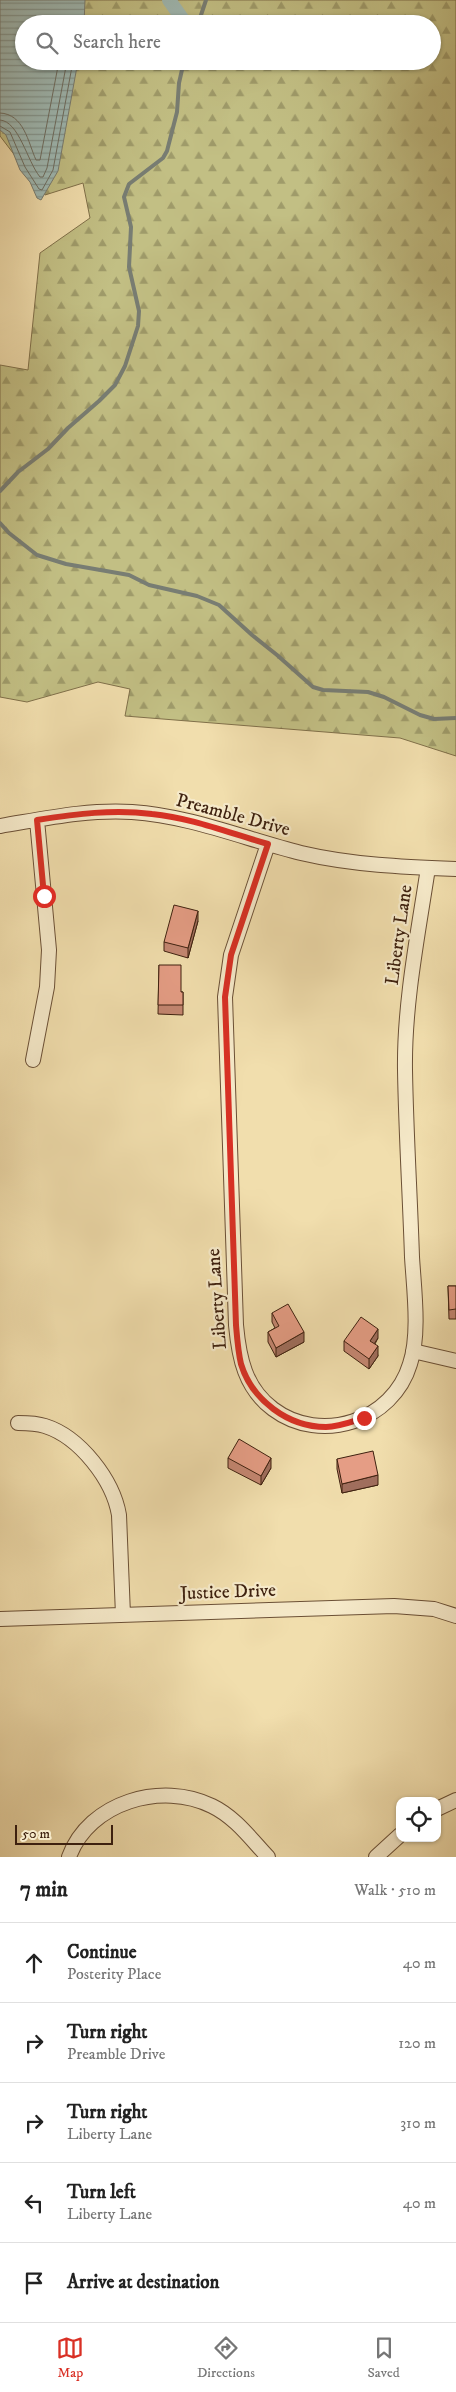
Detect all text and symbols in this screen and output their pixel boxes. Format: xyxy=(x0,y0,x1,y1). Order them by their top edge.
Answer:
search box xyxy=(15,15,441,70)
icon: search xyxy=(33,29,61,57)
text: Search here xyxy=(73,31,161,54)
street label: Preamble Drive xyxy=(174,789,293,841)
street label: Liberty Lane xyxy=(381,883,417,987)
route start xyxy=(33,885,56,908)
street label: Liberty Lane xyxy=(202,1248,232,1350)
route end xyxy=(353,1407,376,1430)
street label: Justice Drive xyxy=(178,1579,277,1605)
map controls xyxy=(396,1797,441,1842)
button: locate xyxy=(396,1797,441,1842)
scale bar xyxy=(15,1822,112,1845)
text: 50 m xyxy=(22,1825,50,1843)
text: 7 min xyxy=(20,1877,68,1903)
text: Walk · 510 m xyxy=(354,1880,436,1900)
text: Continue xyxy=(67,1941,137,1964)
icon: ahead xyxy=(20,1949,48,1977)
text: 40 m xyxy=(403,1953,436,1973)
text: Posterity Place xyxy=(67,1964,161,1984)
text: Turn right xyxy=(67,2021,147,2044)
icon: right xyxy=(20,2029,48,2057)
text: 120 m xyxy=(398,2033,436,2053)
text: Preamble Drive xyxy=(67,2044,165,2064)
text: Turn right xyxy=(67,2101,147,2124)
icon: right xyxy=(20,2109,48,2137)
text: 310 m xyxy=(400,2113,436,2133)
text: Liberty Lane xyxy=(67,2124,152,2144)
text: Turn left xyxy=(67,2181,136,2204)
icon: left xyxy=(20,2189,48,2217)
text: 40 m xyxy=(403,2193,436,2213)
text: Liberty Lane xyxy=(67,2204,152,2224)
icon: arrive xyxy=(20,2269,48,2297)
text: Arrive at destination xyxy=(67,2271,219,2294)
tab: Map xyxy=(56,2334,84,2382)
tab: Directions xyxy=(197,2334,255,2382)
tab: Saved xyxy=(368,2334,400,2382)

